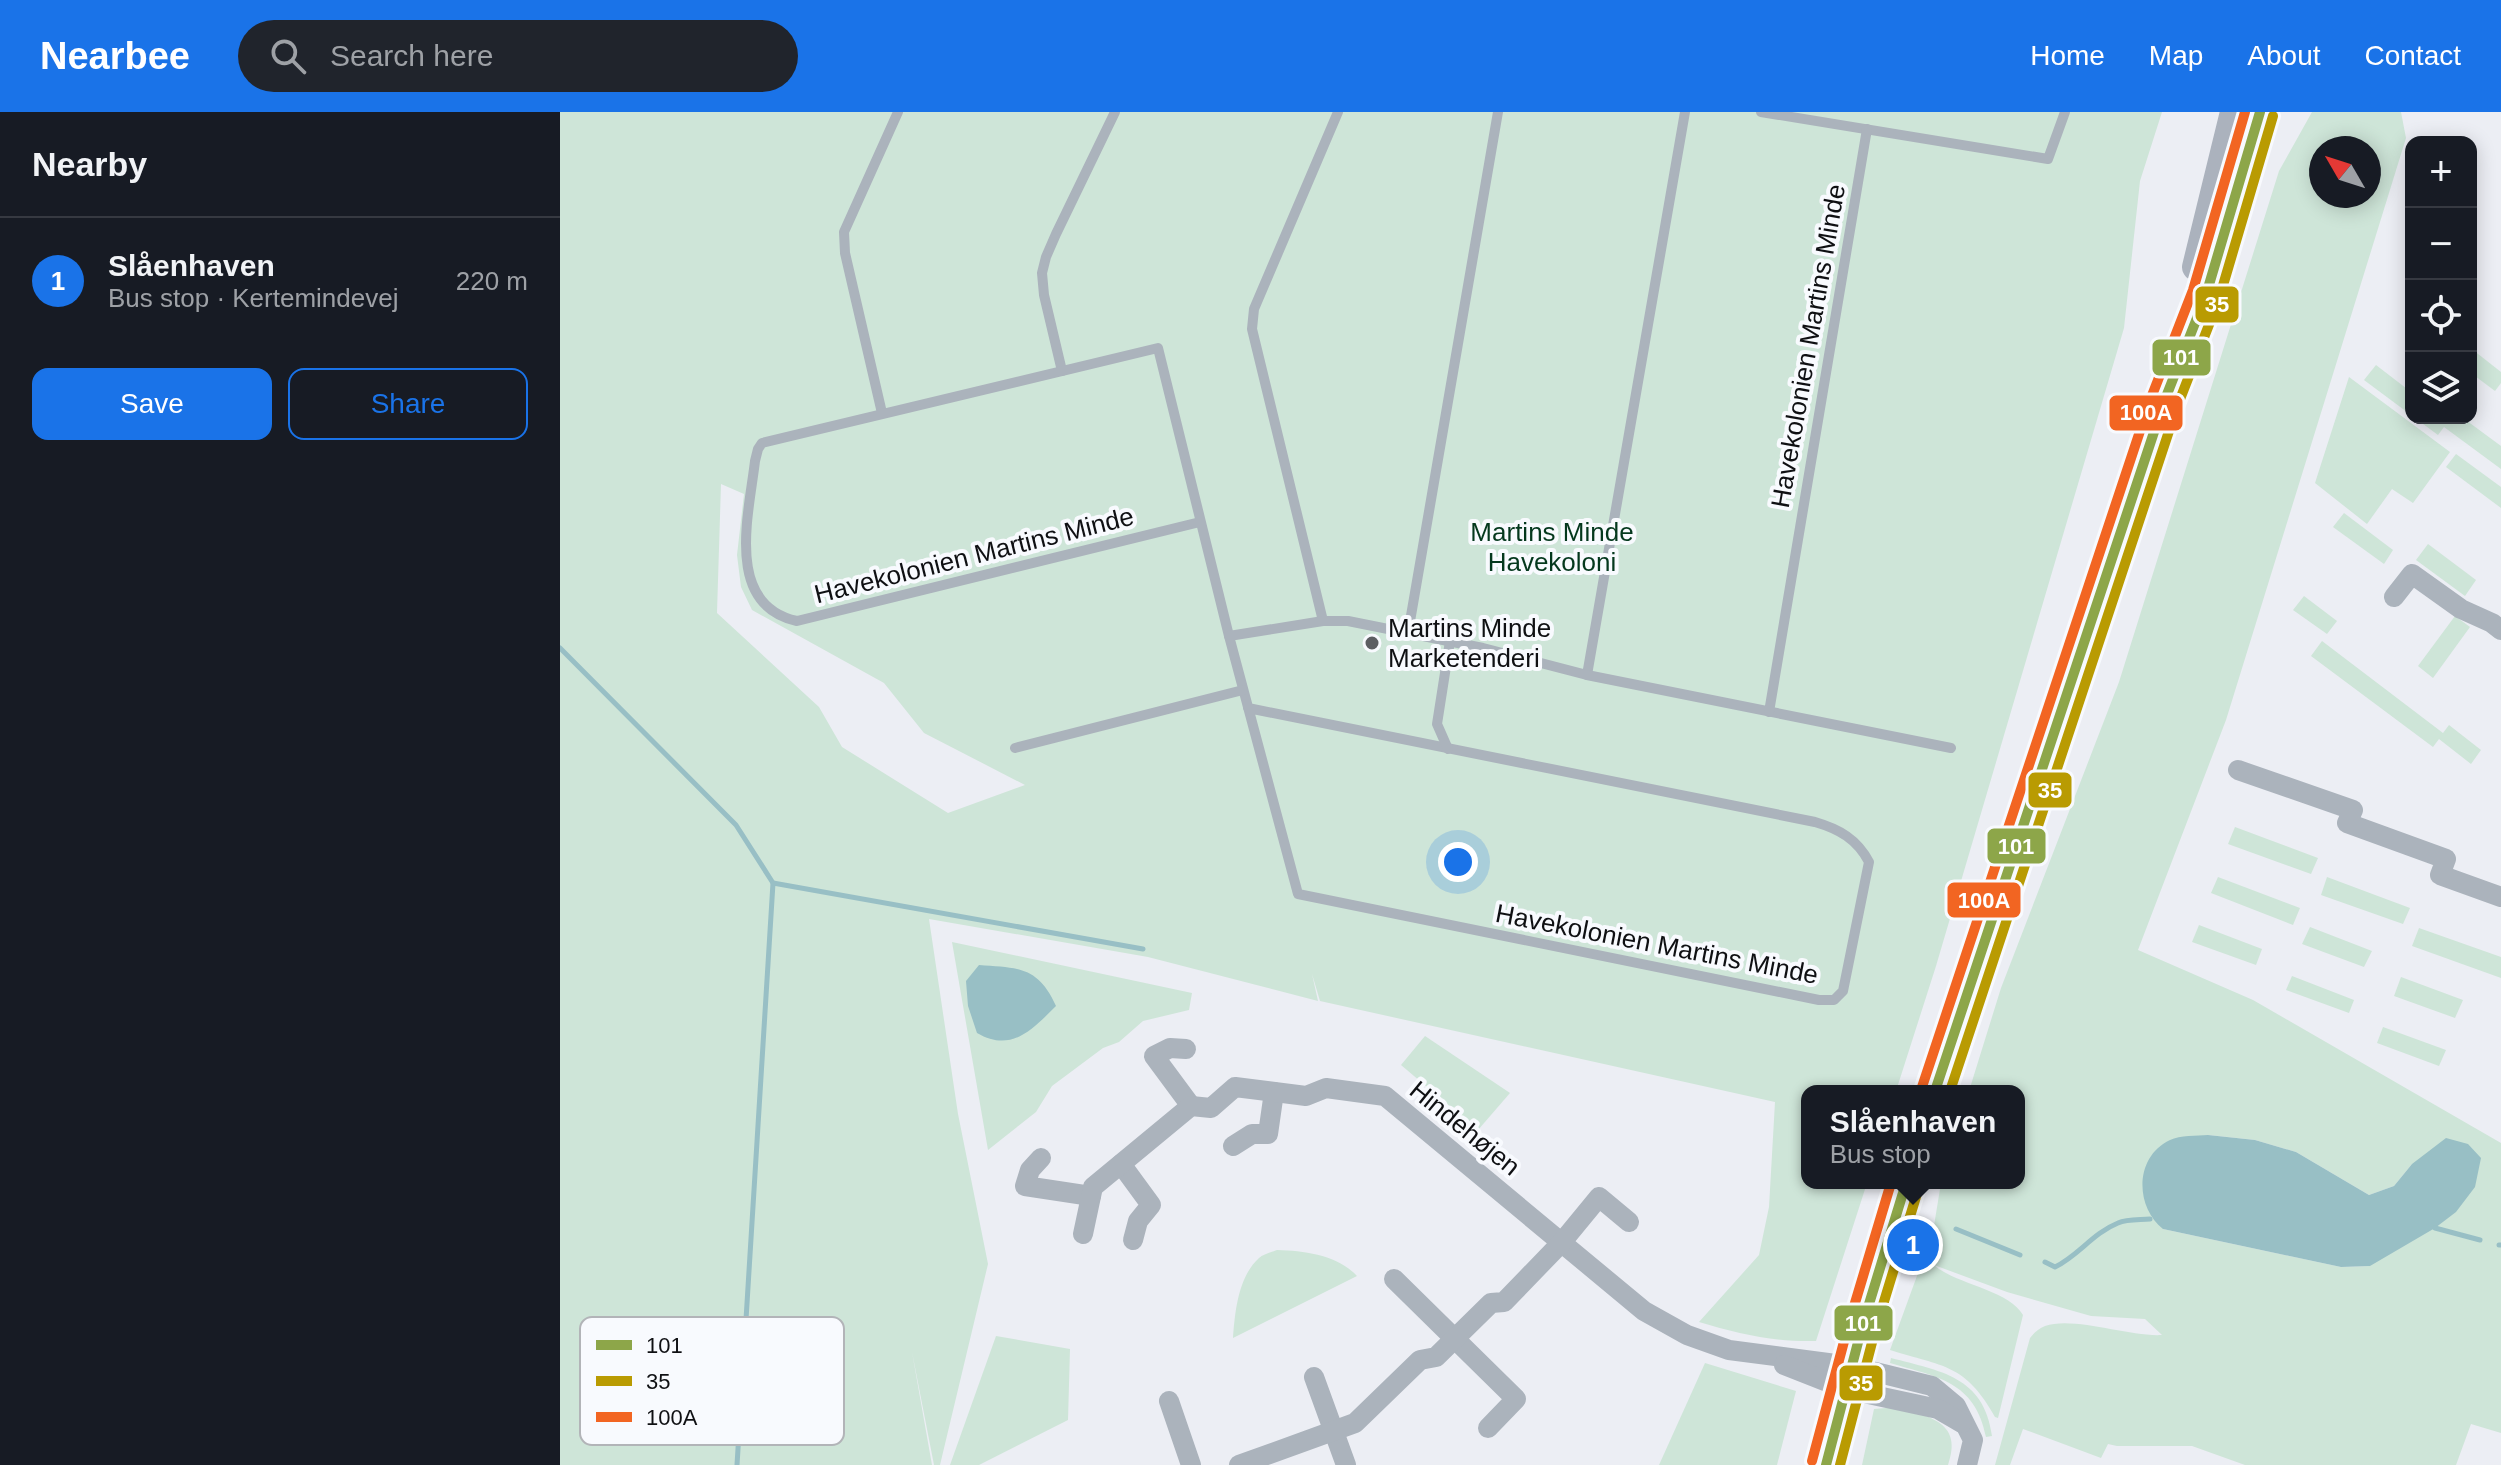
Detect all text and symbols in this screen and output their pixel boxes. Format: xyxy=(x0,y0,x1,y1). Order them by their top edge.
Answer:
search box xyxy=(238,20,798,92)
icon: search xyxy=(266,34,310,78)
text: Nearbee xyxy=(40,35,190,77)
text: Search here xyxy=(330,39,493,72)
text: Home xyxy=(2030,40,2105,71)
text: Map xyxy=(2149,40,2203,71)
text: About xyxy=(2247,40,2321,71)
text: Contact xyxy=(2365,40,2461,71)
north arrow xyxy=(2309,136,2381,208)
map controls xyxy=(2405,136,2477,424)
button: + xyxy=(2405,136,2477,208)
text: Nearby xyxy=(32,145,147,183)
street label: Havekolonien Martins Minde xyxy=(1765,182,1851,510)
button: − xyxy=(2405,208,2477,280)
text: Slåenhaven xyxy=(108,249,275,282)
text: 1 xyxy=(51,266,65,296)
text: 220 m xyxy=(456,266,528,296)
button: locate xyxy=(2405,280,2477,352)
text: Bus stop · Kertemindevej xyxy=(108,283,398,313)
line badge: 35 xyxy=(2194,285,2240,324)
text: 35 xyxy=(2205,292,2229,317)
line badge: 101 xyxy=(2151,338,2212,377)
text: 101 xyxy=(2163,345,2199,370)
button: layers xyxy=(2405,352,2477,424)
button: Save xyxy=(32,368,272,440)
button: Share xyxy=(288,368,528,440)
line badge: 100A xyxy=(2108,394,2184,432)
text: 100A xyxy=(2120,400,2172,425)
street label: Havekolonien Martins Minde xyxy=(811,501,1137,609)
park label: Martins Minde Havekoloni xyxy=(1470,517,1634,577)
place label: Martins Minde Marketenderi xyxy=(1388,613,1551,673)
marker: Martins Minde Marketenderi xyxy=(1363,634,1381,652)
line badge: 35 xyxy=(2027,771,2073,809)
text: 35 xyxy=(2038,778,2062,803)
line badge: 101 xyxy=(1986,827,2047,865)
text: 101 xyxy=(1998,834,2034,859)
your location xyxy=(1438,842,1478,882)
line badge: 100A xyxy=(1946,881,2022,919)
text: 100A xyxy=(1958,888,2010,913)
street label: Havekolonien Martins Minde xyxy=(1493,898,1821,990)
street label: Hindehøjen xyxy=(1404,1074,1526,1182)
popup xyxy=(1801,1085,2025,1189)
text: Slåenhaven xyxy=(1830,1105,1996,1138)
text: Bus stop xyxy=(1830,1139,1931,1169)
pin: 1 xyxy=(1887,1215,1939,1275)
line badge: 101 xyxy=(1833,1304,1894,1342)
text: 101 xyxy=(1845,1311,1881,1336)
legend xyxy=(580,1317,844,1445)
text: 101 xyxy=(646,1333,683,1358)
line badge: 35 xyxy=(1838,1364,1884,1402)
text: 35 xyxy=(646,1369,670,1394)
text: 35 xyxy=(1849,1371,1873,1396)
text: 100A xyxy=(646,1405,698,1430)

